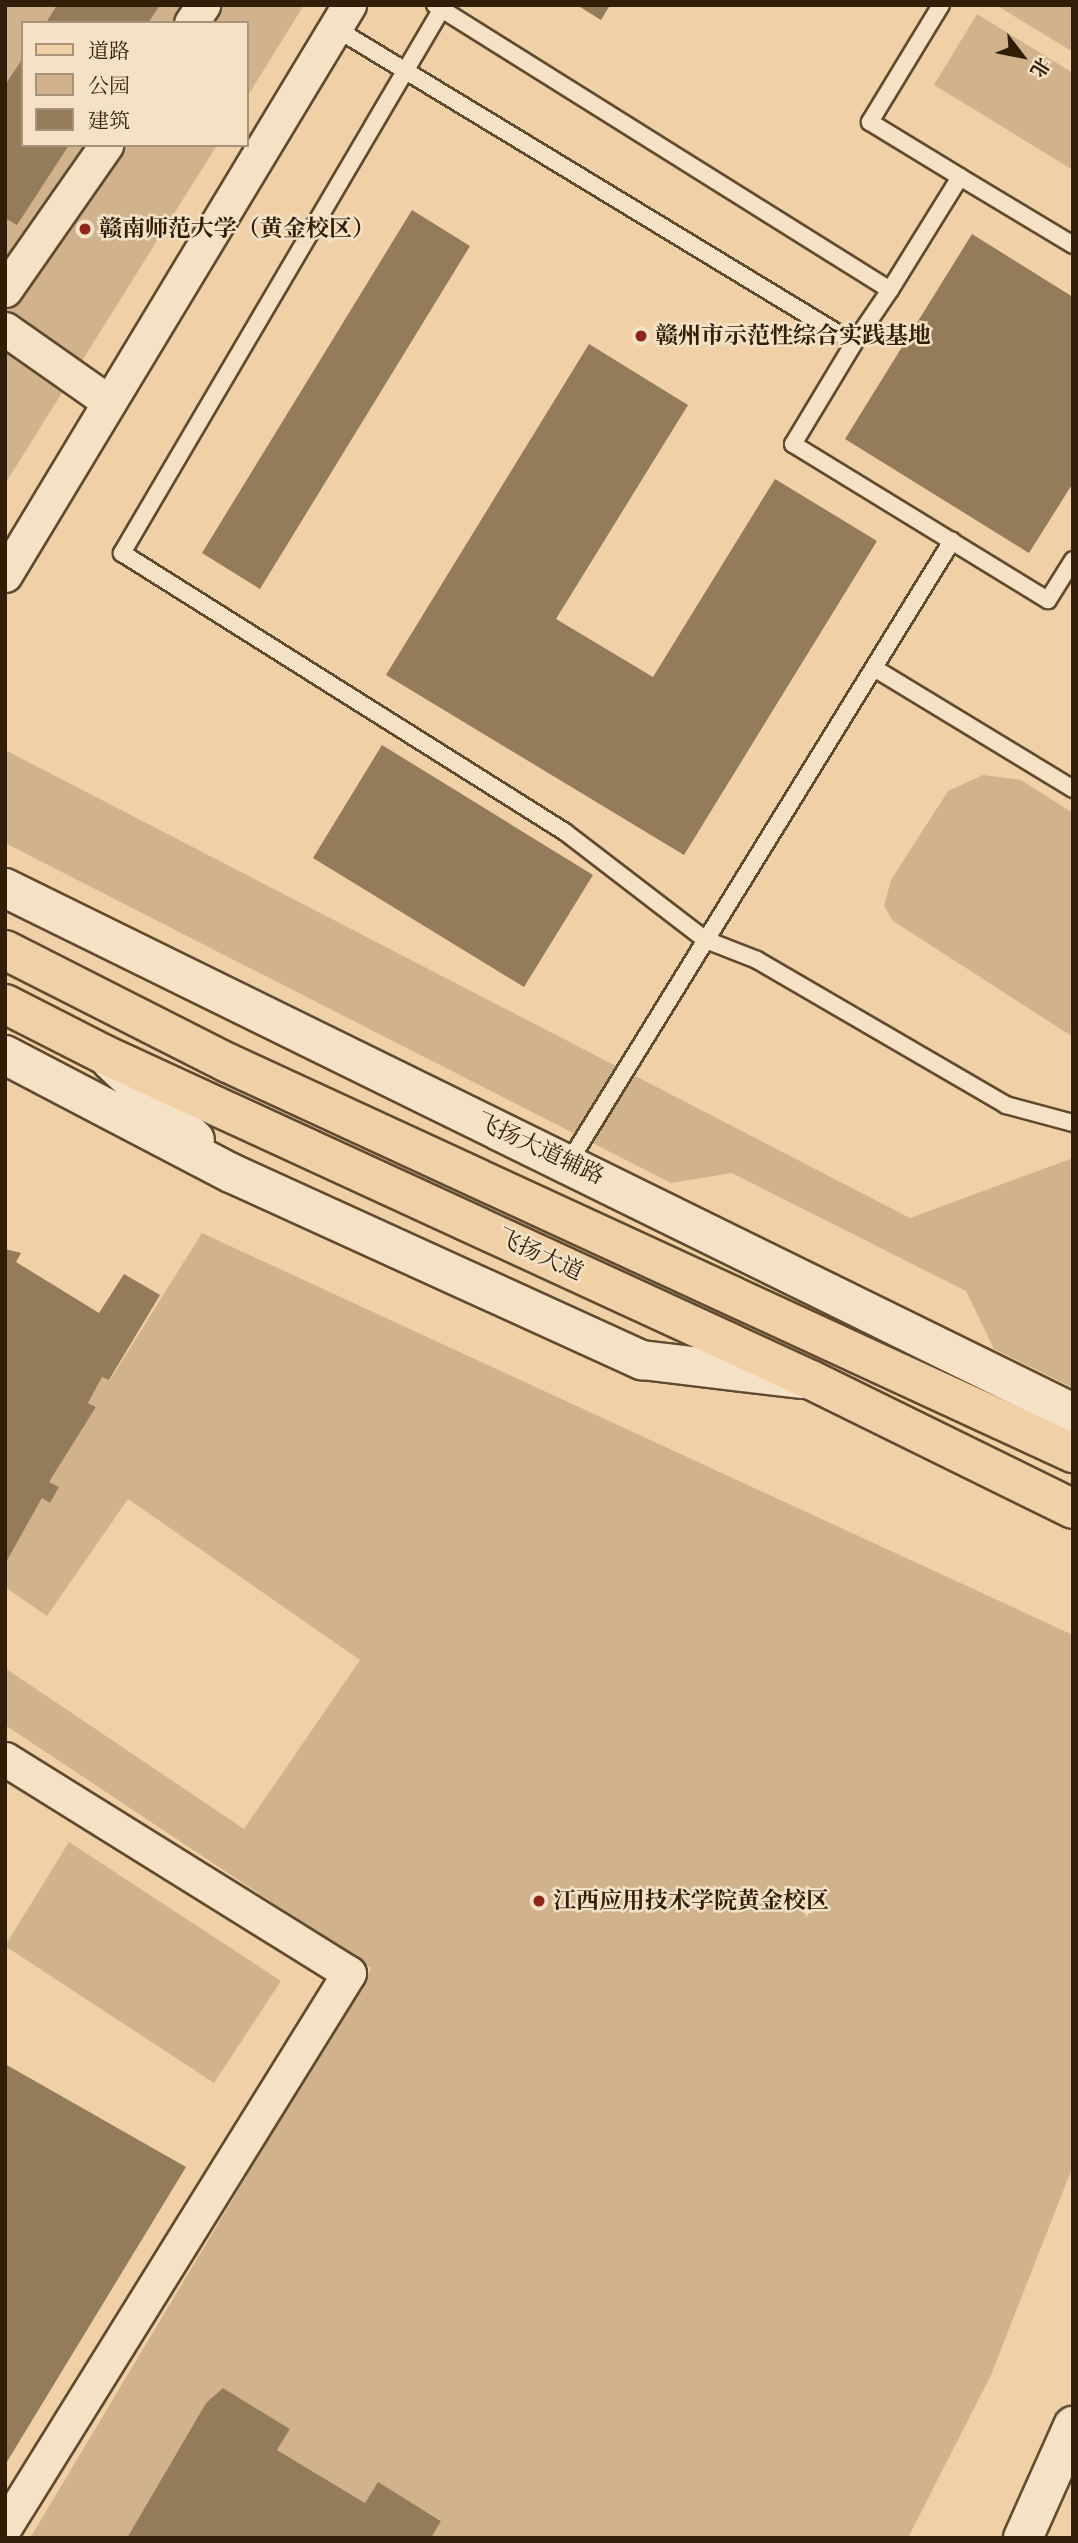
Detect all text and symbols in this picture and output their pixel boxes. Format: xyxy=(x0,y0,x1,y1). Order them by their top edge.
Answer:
legend xyxy=(21,21,248,147)
north arrow xyxy=(987,21,1057,91)
text: 道路 xyxy=(88,38,130,65)
text: 北 xyxy=(1025,53,1055,82)
text: 公园 xyxy=(88,73,130,100)
text: 建筑 xyxy=(88,108,130,135)
place label: 赣南师范大学（黄金校区） xyxy=(99,215,375,243)
marker: 赣南师范大学（黄金校区） xyxy=(77,221,93,237)
place label: 赣州市示范性综合实践基地 xyxy=(655,322,931,350)
marker: 赣州市示范性综合实践基地 xyxy=(633,328,649,344)
street label: 飞扬大道辅路 xyxy=(472,1107,608,1191)
street label: 飞扬大道 xyxy=(492,1223,588,1287)
place label: 江西应用技术学院黄金校区 xyxy=(553,1887,829,1915)
marker: 江西应用技术学院黄金校区 xyxy=(531,1893,547,1909)

